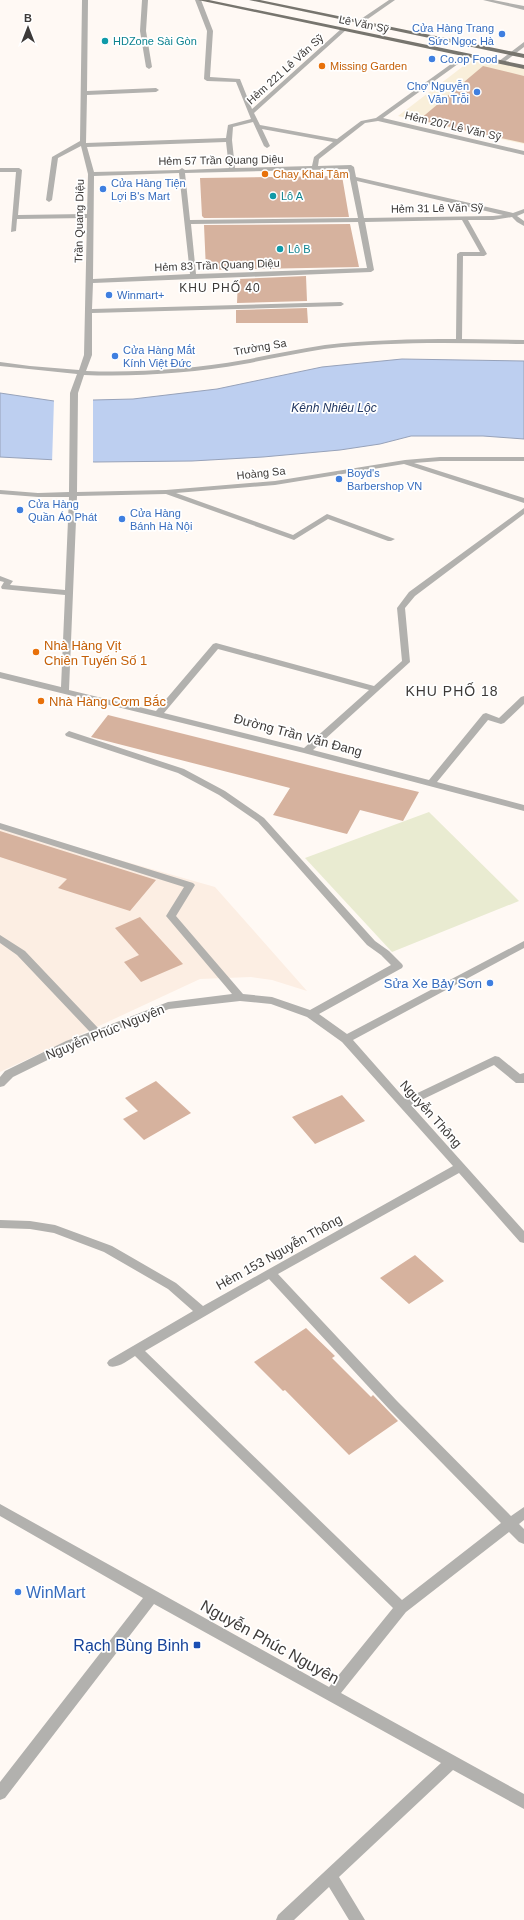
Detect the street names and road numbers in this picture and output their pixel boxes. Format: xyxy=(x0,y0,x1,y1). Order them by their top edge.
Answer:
street label: Lê Văn Sỹ xyxy=(338,13,391,35)
street label: Hẻm 221 Lê Văn Sỹ xyxy=(244,31,326,106)
street label: Hẻm 207 Lê Văn Sỹ xyxy=(404,109,503,143)
street label: Hẻm 57 Trần Quang Diệu xyxy=(158,153,284,167)
street label: Trần Quang Diệu xyxy=(72,179,86,263)
street label: Hẻm 31 Lê Văn Sỹ xyxy=(391,201,484,215)
street label: Hẻm 83 Trần Quang Diệu xyxy=(154,257,280,273)
street label: Trường Sa xyxy=(233,336,288,358)
street label: Hoàng Sa xyxy=(236,464,287,482)
street label: Đường Trần Văn Đang xyxy=(232,711,364,759)
street label: Nguyễn Phúc Nguyên xyxy=(44,1001,166,1063)
street label: Nguyễn Thông xyxy=(397,1077,465,1151)
street label: Hẻm 153 Nguyễn Thông xyxy=(214,1211,344,1293)
street label: Nguyễn Phúc Nguyên xyxy=(198,1596,343,1687)

